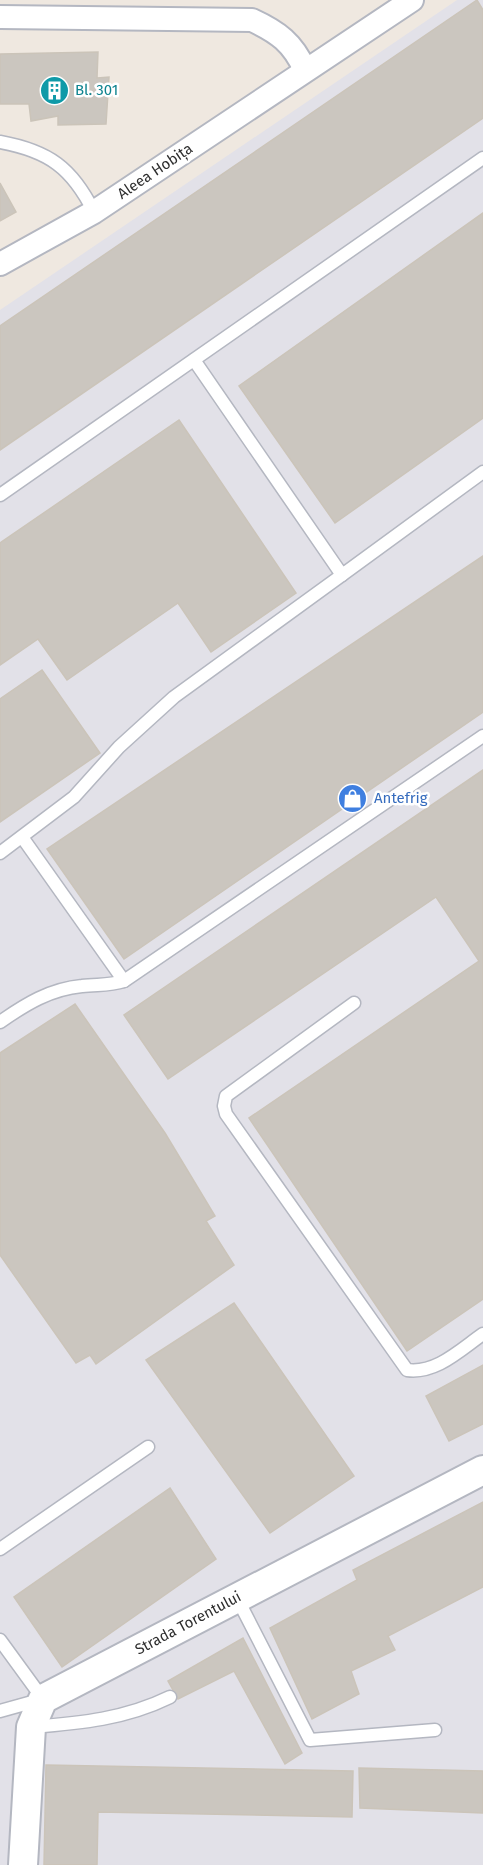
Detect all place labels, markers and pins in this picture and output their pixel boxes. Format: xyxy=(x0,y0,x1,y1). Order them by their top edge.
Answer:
building icon: Bl. 301 xyxy=(38,74,70,106)
place label: Bl. 301 xyxy=(75,81,118,99)
shop icon: Antefrig xyxy=(337,782,369,814)
place label: Antefrig xyxy=(374,789,428,807)

